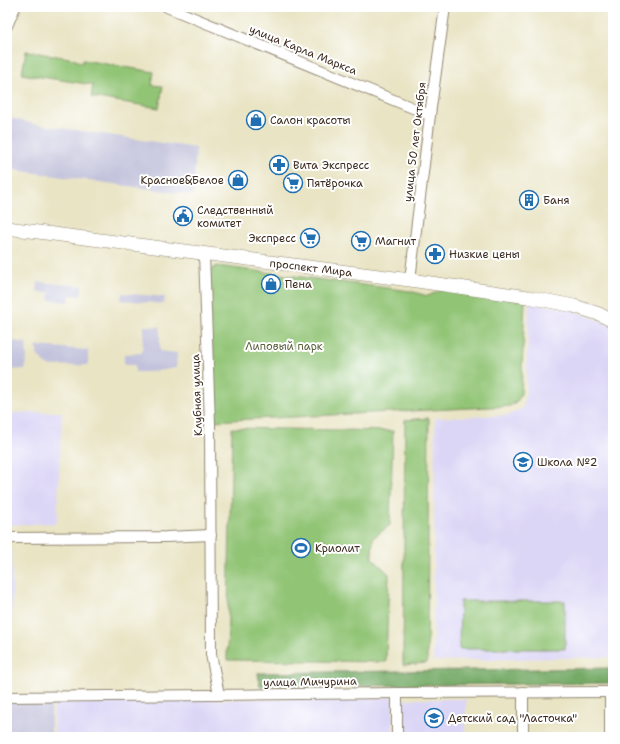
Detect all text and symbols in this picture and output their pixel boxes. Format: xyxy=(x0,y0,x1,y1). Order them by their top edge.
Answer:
street label: улица Карла Маркса xyxy=(247,22,359,79)
street label: улица 50 лет Октября xyxy=(400,81,430,203)
shop icon: Салон красоты xyxy=(245,109,267,131)
place label: Салон красоты xyxy=(270,113,351,128)
pharmacy icon: Вита Экспресс xyxy=(268,154,290,176)
place label: Вита Экспресс xyxy=(293,158,370,173)
shop icon: Красное&Белое xyxy=(227,169,249,191)
supermarket icon: Пятёрочка xyxy=(282,172,304,194)
place label: Красное&Белое xyxy=(141,173,224,188)
place label: Пятёрочка xyxy=(307,176,363,191)
building icon: Баня xyxy=(518,189,540,211)
place label: Баня xyxy=(543,193,569,208)
place label: Следственный комитет xyxy=(197,203,273,231)
public building icon: Следственный комитет xyxy=(172,205,194,227)
supermarket icon: Экспресс xyxy=(299,227,321,249)
supermarket icon: Магнит xyxy=(350,230,372,252)
place label: Экспресс xyxy=(249,231,296,246)
place label: Магнит xyxy=(375,234,416,249)
pharmacy icon: Низкие цены xyxy=(424,243,446,265)
place label: Низкие цены xyxy=(449,247,520,262)
street label: проспект Мира xyxy=(269,255,353,281)
shop icon: Пена xyxy=(260,273,282,295)
place label: Пена xyxy=(285,277,312,292)
park label: Липовый парк xyxy=(245,339,323,354)
street label: Клубная улица xyxy=(188,354,206,436)
school or university icon: Школа №2 xyxy=(512,451,534,473)
place label: Школа №2 xyxy=(537,455,597,470)
sports icon: Криолит xyxy=(290,537,312,559)
place label: Криолит xyxy=(315,541,360,556)
street label: улица Мичурина xyxy=(263,674,357,690)
school or university icon: Детский сад "Ласточка" xyxy=(423,707,445,729)
place label: Детский сад "Ласточка" xyxy=(448,711,577,726)

